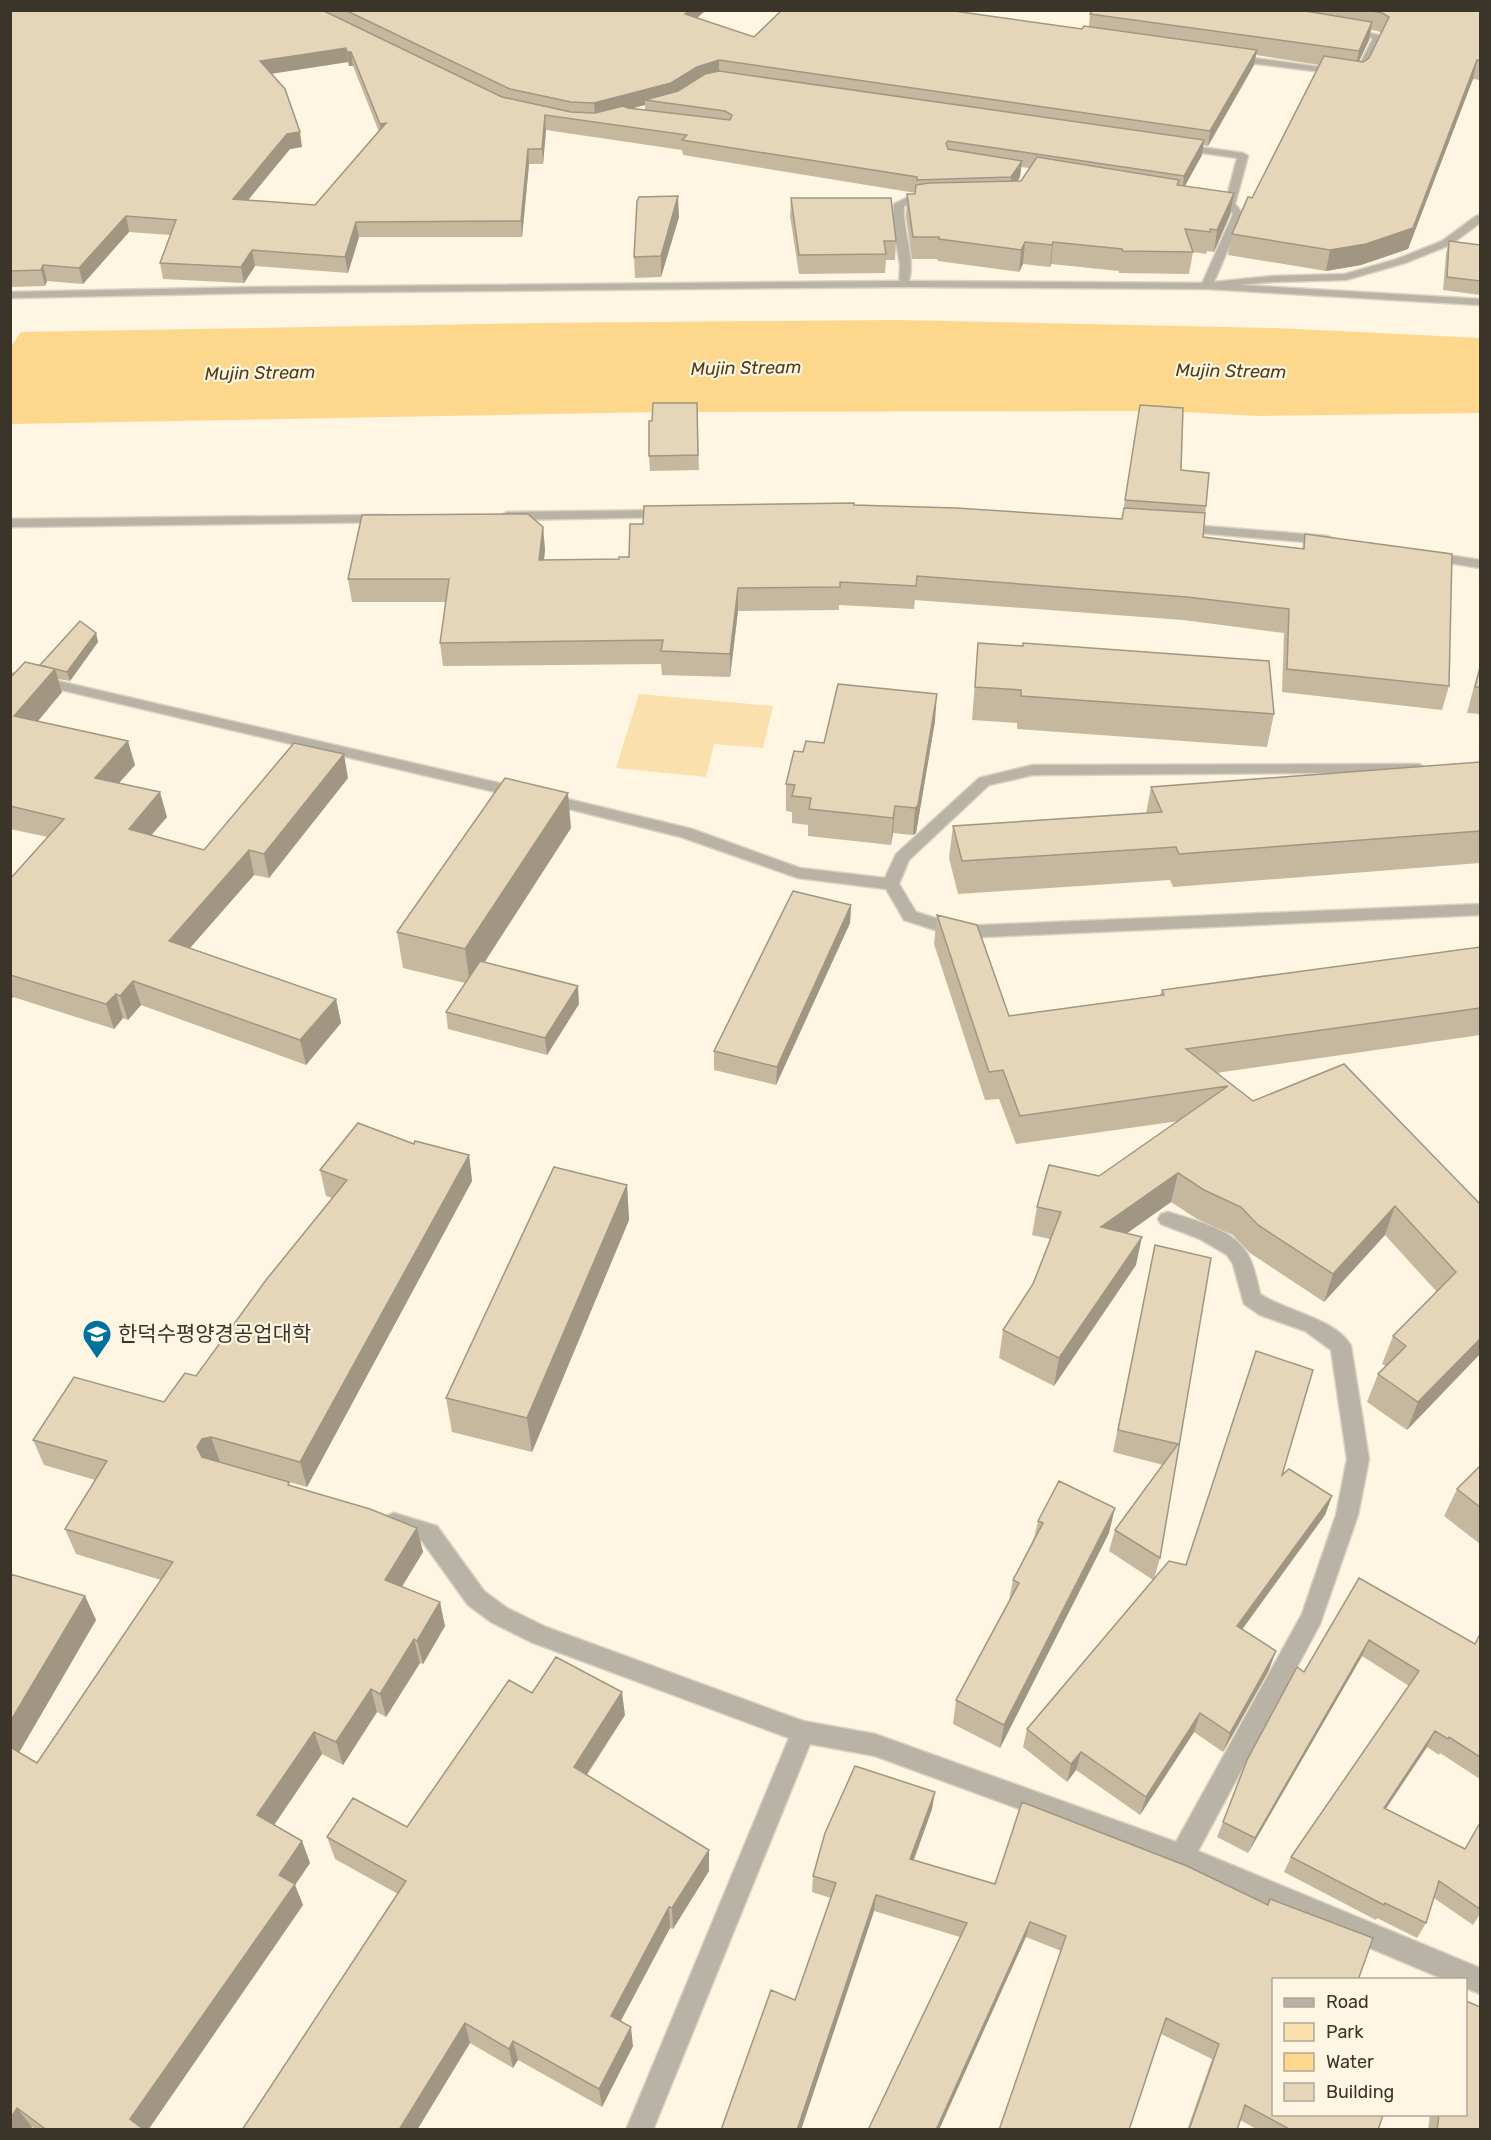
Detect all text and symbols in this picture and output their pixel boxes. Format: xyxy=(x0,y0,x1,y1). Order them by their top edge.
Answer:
water label: Mujin Stream xyxy=(690,356,802,380)
water label: Mujin Stream xyxy=(1175,359,1287,383)
water label: Mujin Stream xyxy=(204,361,316,385)
school or university icon: 한덕수평양경공업대학 xyxy=(81,1318,113,1360)
place label: 한덕수평양경공업대학 xyxy=(118,1321,311,1346)
legend xyxy=(1272,1978,1467,2116)
text: Road xyxy=(1326,1991,1369,2013)
text: Park xyxy=(1326,2021,1364,2043)
text: Water xyxy=(1326,2051,1374,2073)
text: Building xyxy=(1326,2081,1394,2103)

